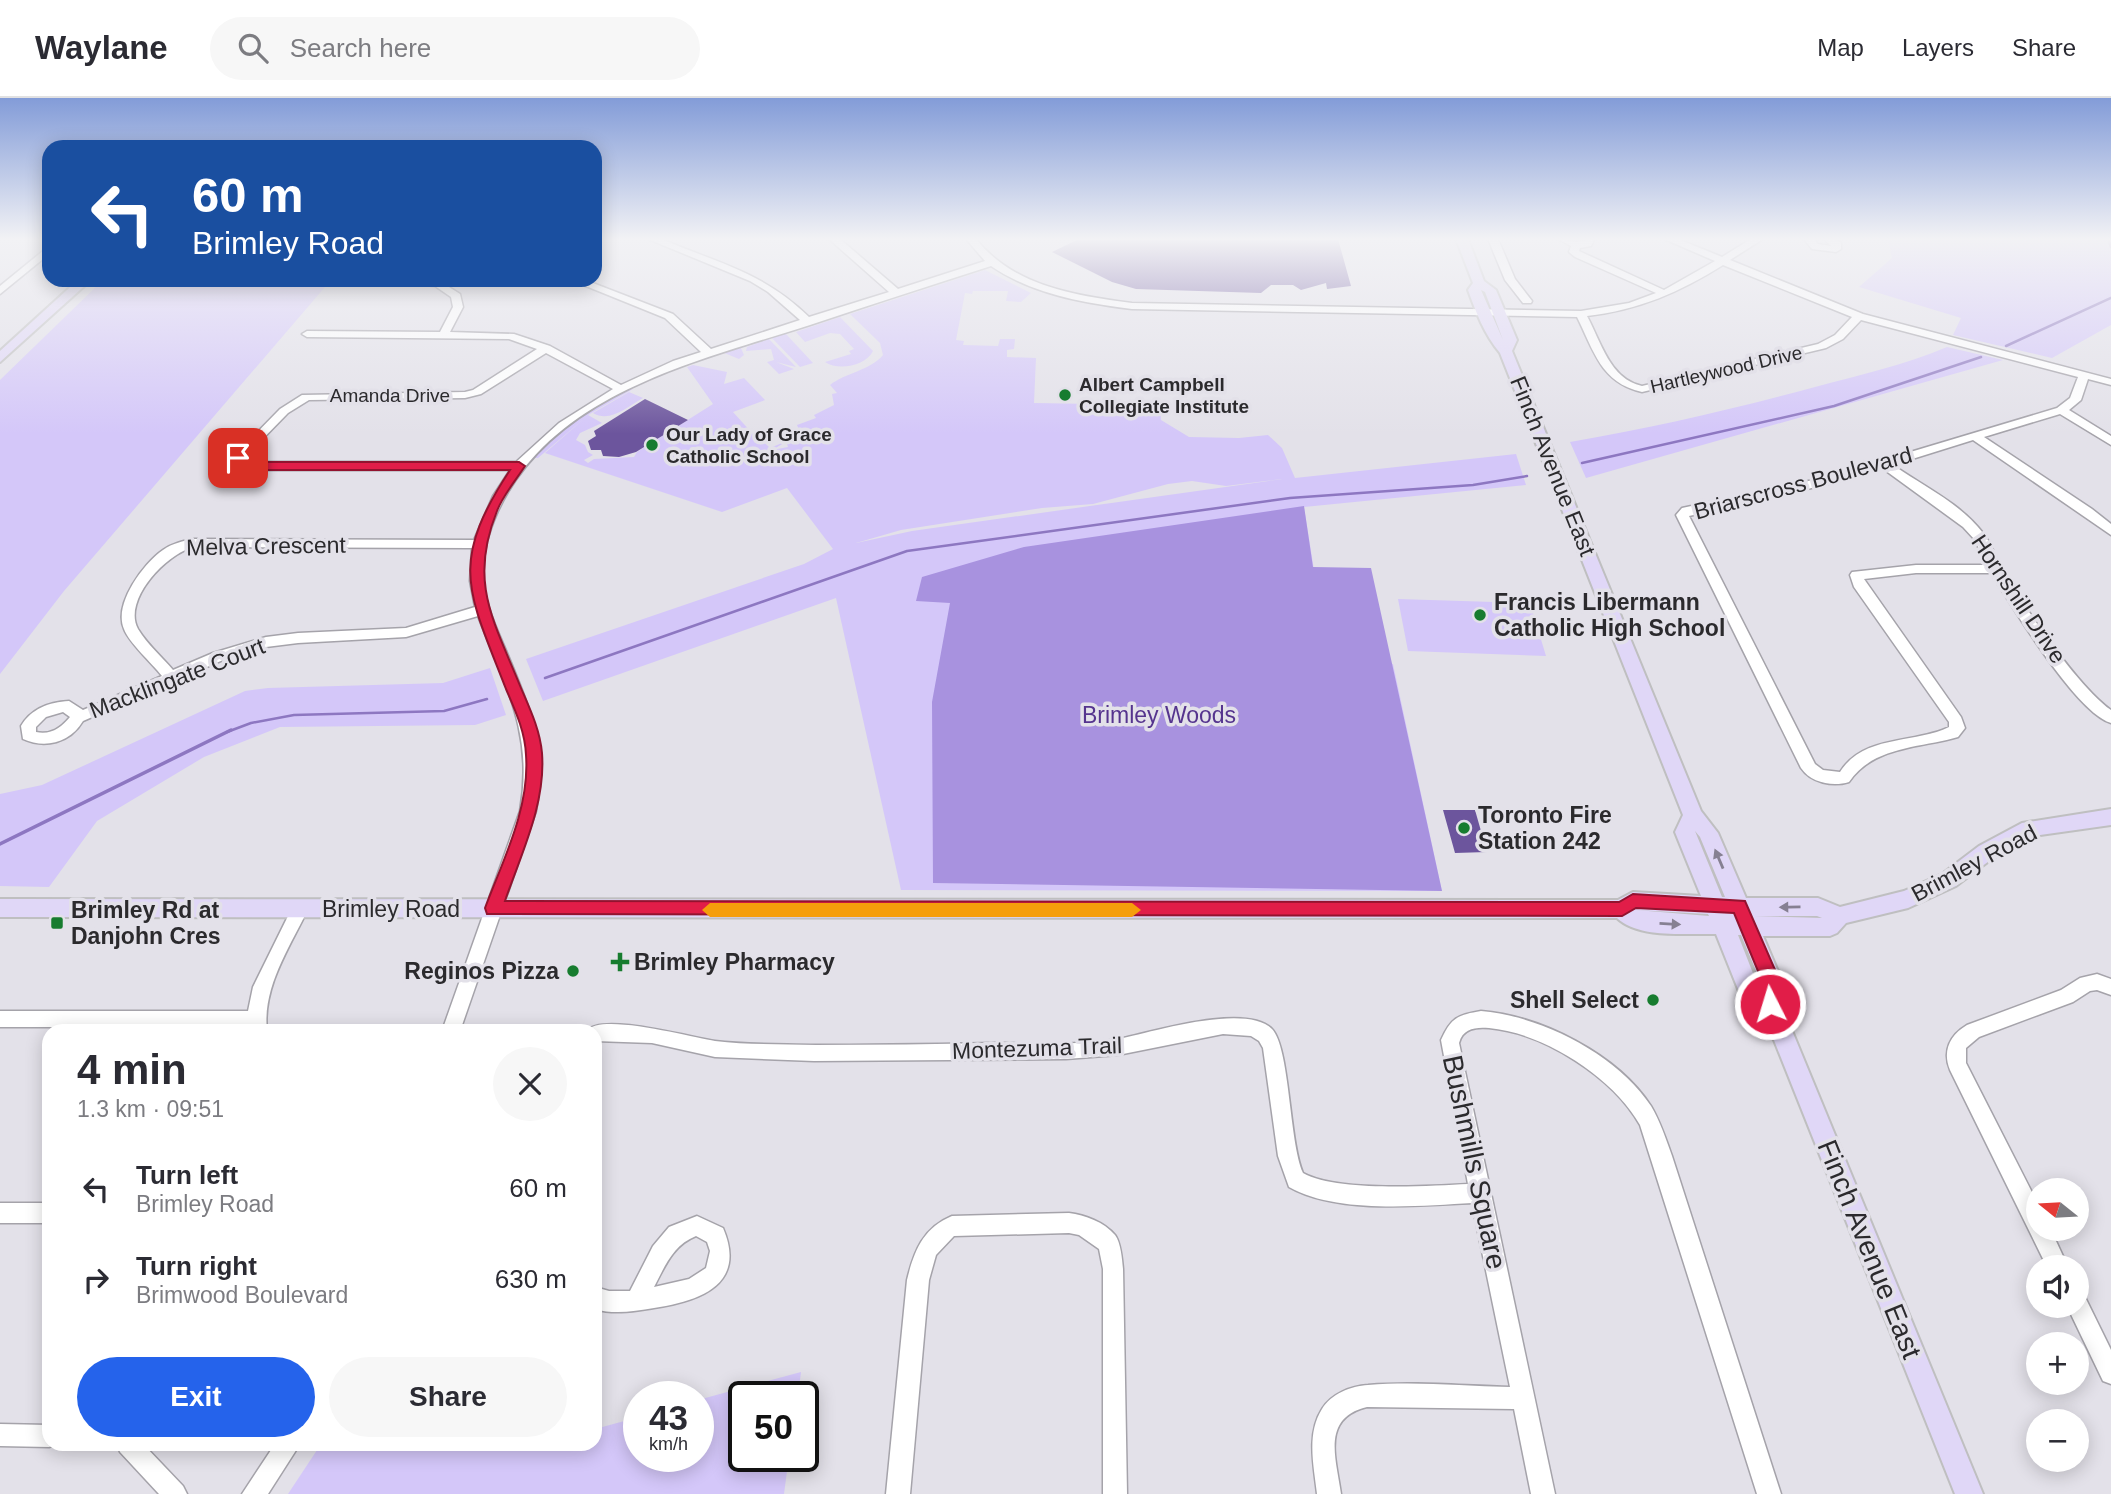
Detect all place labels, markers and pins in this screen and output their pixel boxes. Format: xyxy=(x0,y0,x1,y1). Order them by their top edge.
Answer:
place label: Albert Campbell Collegiate Institute xyxy=(1079,374,1249,417)
marker: Albert Campbell Collegiate Institute xyxy=(1057,387,1073,403)
place label: Our Lady of Grace Catholic School xyxy=(666,424,832,467)
pin xyxy=(208,428,268,488)
marker: Our Lady of Grace Catholic School xyxy=(644,437,660,453)
place label: Francis Libermann Catholic High School xyxy=(1494,589,1725,641)
marker: Francis Libermann Catholic High School xyxy=(1472,607,1488,623)
place label: Toronto Fire Station 242 xyxy=(1478,802,1612,854)
marker: Toronto Fire Station 242 xyxy=(1456,820,1472,836)
place label: Brimley Rd at Danjohn Cres xyxy=(71,897,221,949)
marker: Brimley Rd at Danjohn Cres xyxy=(49,915,65,931)
place label: Brimley Pharmacy xyxy=(634,949,835,975)
marker: Brimley Pharmacy xyxy=(612,954,628,970)
place label: Reginos Pizza xyxy=(404,958,559,984)
marker: Reginos Pizza xyxy=(565,963,581,979)
place label: Shell Select xyxy=(1510,987,1639,1013)
marker: Shell Select xyxy=(1645,992,1661,1008)

